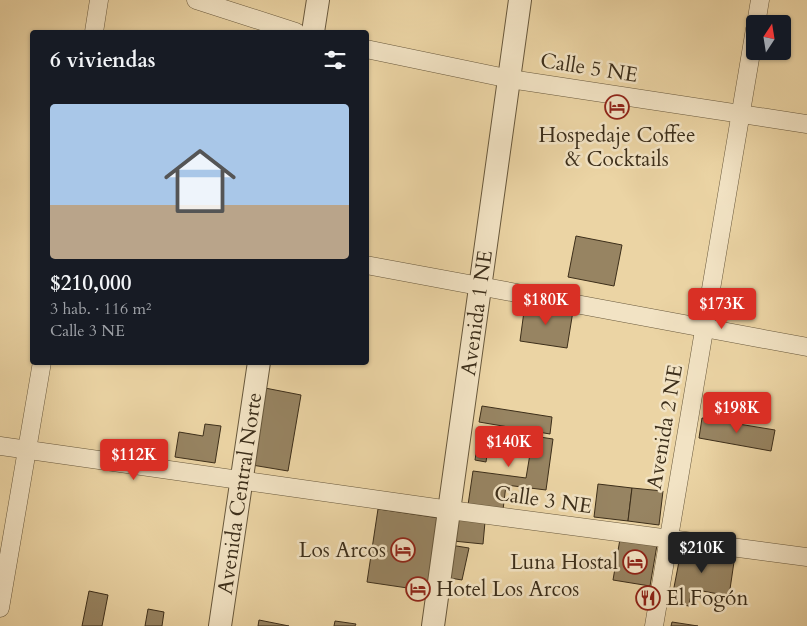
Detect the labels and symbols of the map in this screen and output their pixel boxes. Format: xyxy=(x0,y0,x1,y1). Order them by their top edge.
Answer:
north arrow xyxy=(746,15,791,60)
street label: Calle 5 NE xyxy=(538,46,640,90)
hotel icon: Hospedaje Coffee & Cocktails xyxy=(604,94,630,120)
place label: Hospedaje Coffee & Cocktails xyxy=(538,121,696,174)
street label: Avenida 1 NE xyxy=(453,248,500,377)
pin: $180K xyxy=(511,284,581,326)
pin: $173K xyxy=(687,288,757,330)
street label: Avenida 2 NE xyxy=(640,362,690,492)
street label: Avenida Central Norte xyxy=(210,390,269,596)
pin: $198K xyxy=(702,392,772,434)
pin: $140K xyxy=(474,426,544,468)
pin: $112K xyxy=(99,438,169,481)
street label: Calle 3 NE xyxy=(492,479,594,521)
pin: $210K xyxy=(667,532,737,574)
place label: Los Arcos xyxy=(299,536,386,565)
hotel icon: Los Arcos xyxy=(390,537,416,563)
place label: Luna Hostal xyxy=(510,548,618,577)
hotel icon: Luna Hostal xyxy=(622,549,648,575)
place label: Hotel Los Arcos xyxy=(436,575,579,604)
hotel icon: Hotel Los Arcos xyxy=(405,576,431,602)
place label: El Fogón xyxy=(666,584,748,613)
restaurant icon: El Fogón xyxy=(635,585,661,611)

